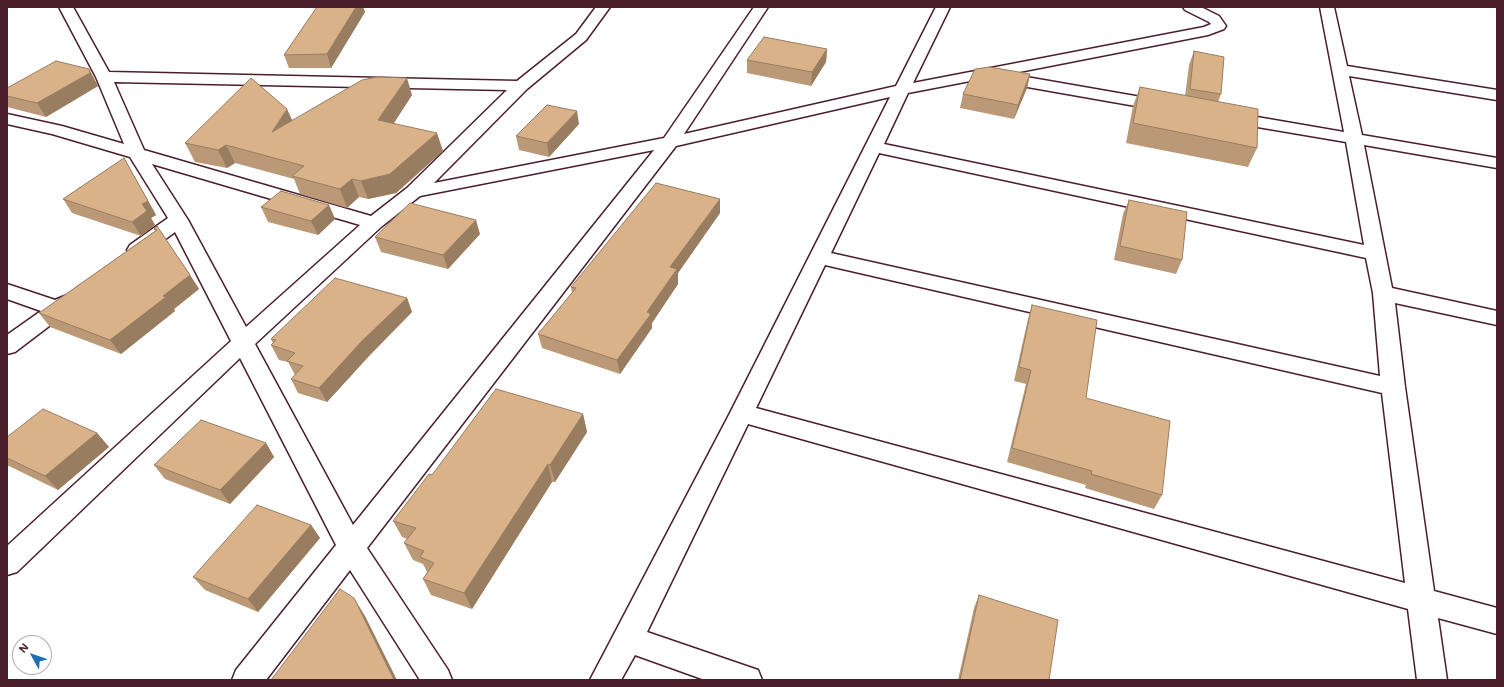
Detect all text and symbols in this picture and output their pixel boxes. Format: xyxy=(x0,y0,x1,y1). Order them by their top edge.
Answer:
north arrow xyxy=(12,635,52,675)
text: N xyxy=(15,640,32,656)

